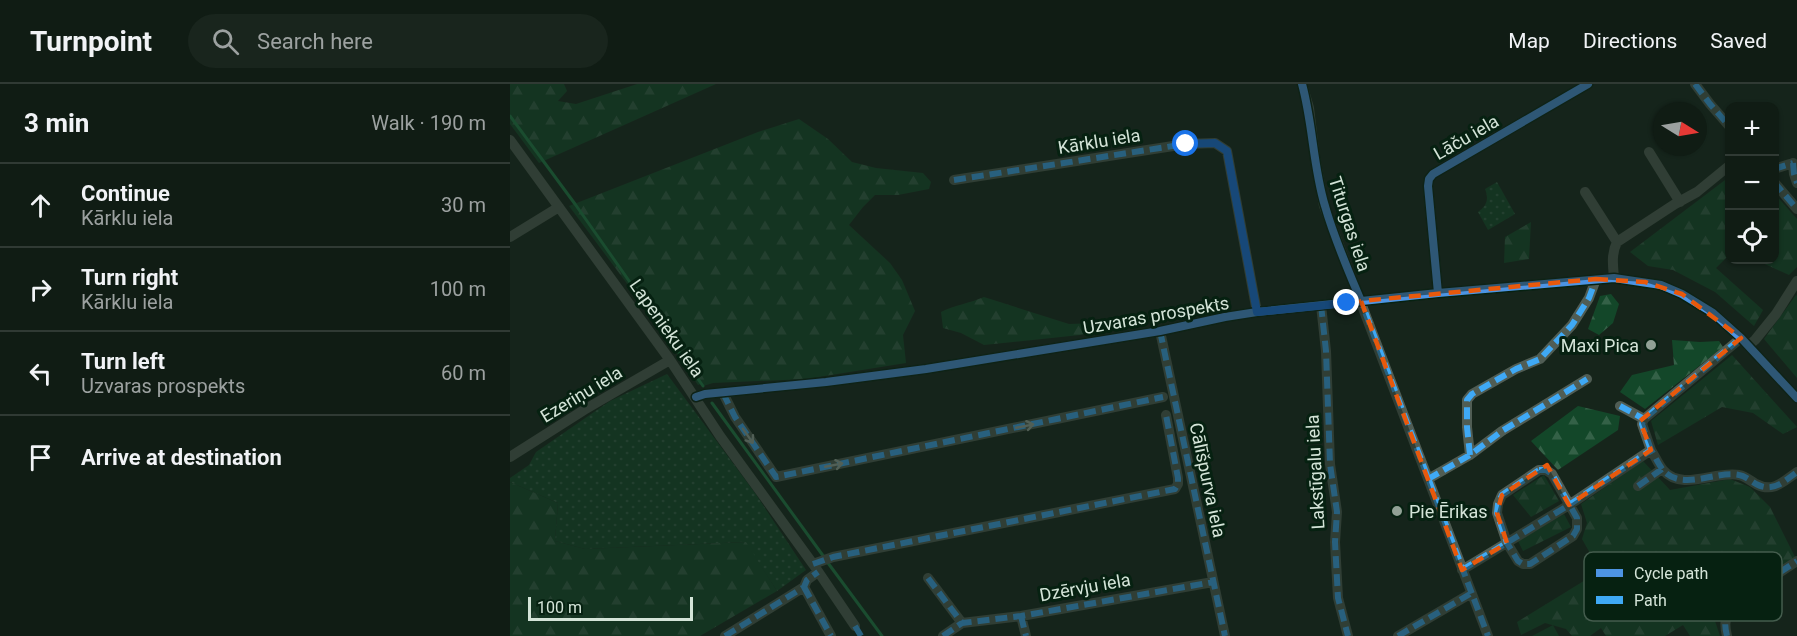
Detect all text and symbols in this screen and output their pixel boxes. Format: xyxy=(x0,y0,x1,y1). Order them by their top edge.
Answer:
search box xyxy=(188,14,608,68)
text: Turnpoint xyxy=(30,25,152,58)
icon: search xyxy=(209,25,242,58)
text: Search here xyxy=(257,29,373,54)
text: Map xyxy=(1508,29,1550,53)
text: Directions xyxy=(1583,29,1677,53)
text: Saved xyxy=(1710,29,1767,53)
north arrow xyxy=(1653,102,1707,156)
map controls xyxy=(1725,102,1779,264)
button: + xyxy=(1725,102,1779,156)
text: 3 min xyxy=(24,108,89,138)
street label: Lāču iela xyxy=(1430,110,1502,164)
text: Walk · 190 m xyxy=(371,111,486,135)
street label: Kārklu iela xyxy=(1056,124,1142,158)
route start xyxy=(1172,130,1198,156)
button: − xyxy=(1725,156,1779,210)
street label: Titurgas iela xyxy=(1325,174,1375,274)
text: Continue xyxy=(81,181,170,206)
icon: ahead xyxy=(24,189,57,222)
text: 30 m xyxy=(441,193,486,217)
text: Kārklu iela xyxy=(81,206,173,230)
button: locate xyxy=(1725,210,1779,264)
text: Turn right xyxy=(81,265,178,290)
icon: right xyxy=(24,273,57,306)
street label: Lapenieku iela xyxy=(626,275,708,381)
text: 100 m xyxy=(430,277,486,301)
route end xyxy=(1333,289,1359,315)
text: Kārklu iela xyxy=(81,290,173,314)
street label: Uzvaras prospekts xyxy=(1081,292,1231,338)
place label: Maxi Pica xyxy=(1561,335,1639,356)
marker: Maxi Pica xyxy=(1644,338,1658,352)
text: Turn left xyxy=(81,349,165,374)
icon: left xyxy=(24,357,57,390)
text: 60 m xyxy=(441,361,486,385)
street label: Ezeriņu iela xyxy=(536,361,626,427)
text: Uzvaras prospekts xyxy=(81,374,245,398)
street label: Lakstīgalu iela xyxy=(1302,414,1328,530)
one-way arrow xyxy=(1015,420,1034,432)
street label: Cālīšpurva iela xyxy=(1186,421,1230,539)
one-way arrow xyxy=(742,427,754,444)
icon: arrive xyxy=(24,441,57,474)
text: Arrive at destination xyxy=(81,445,282,470)
one-way arrow xyxy=(823,459,843,470)
place label: Pie Ērikas xyxy=(1409,501,1488,522)
marker: Pie Ērikas xyxy=(1390,504,1404,518)
legend xyxy=(1584,552,1782,621)
text: Cycle path xyxy=(1634,564,1708,583)
street label: Dzērvju iela xyxy=(1038,569,1132,605)
text: Path xyxy=(1634,591,1667,610)
scale bar xyxy=(528,594,693,622)
text: 100 m xyxy=(537,598,582,617)

